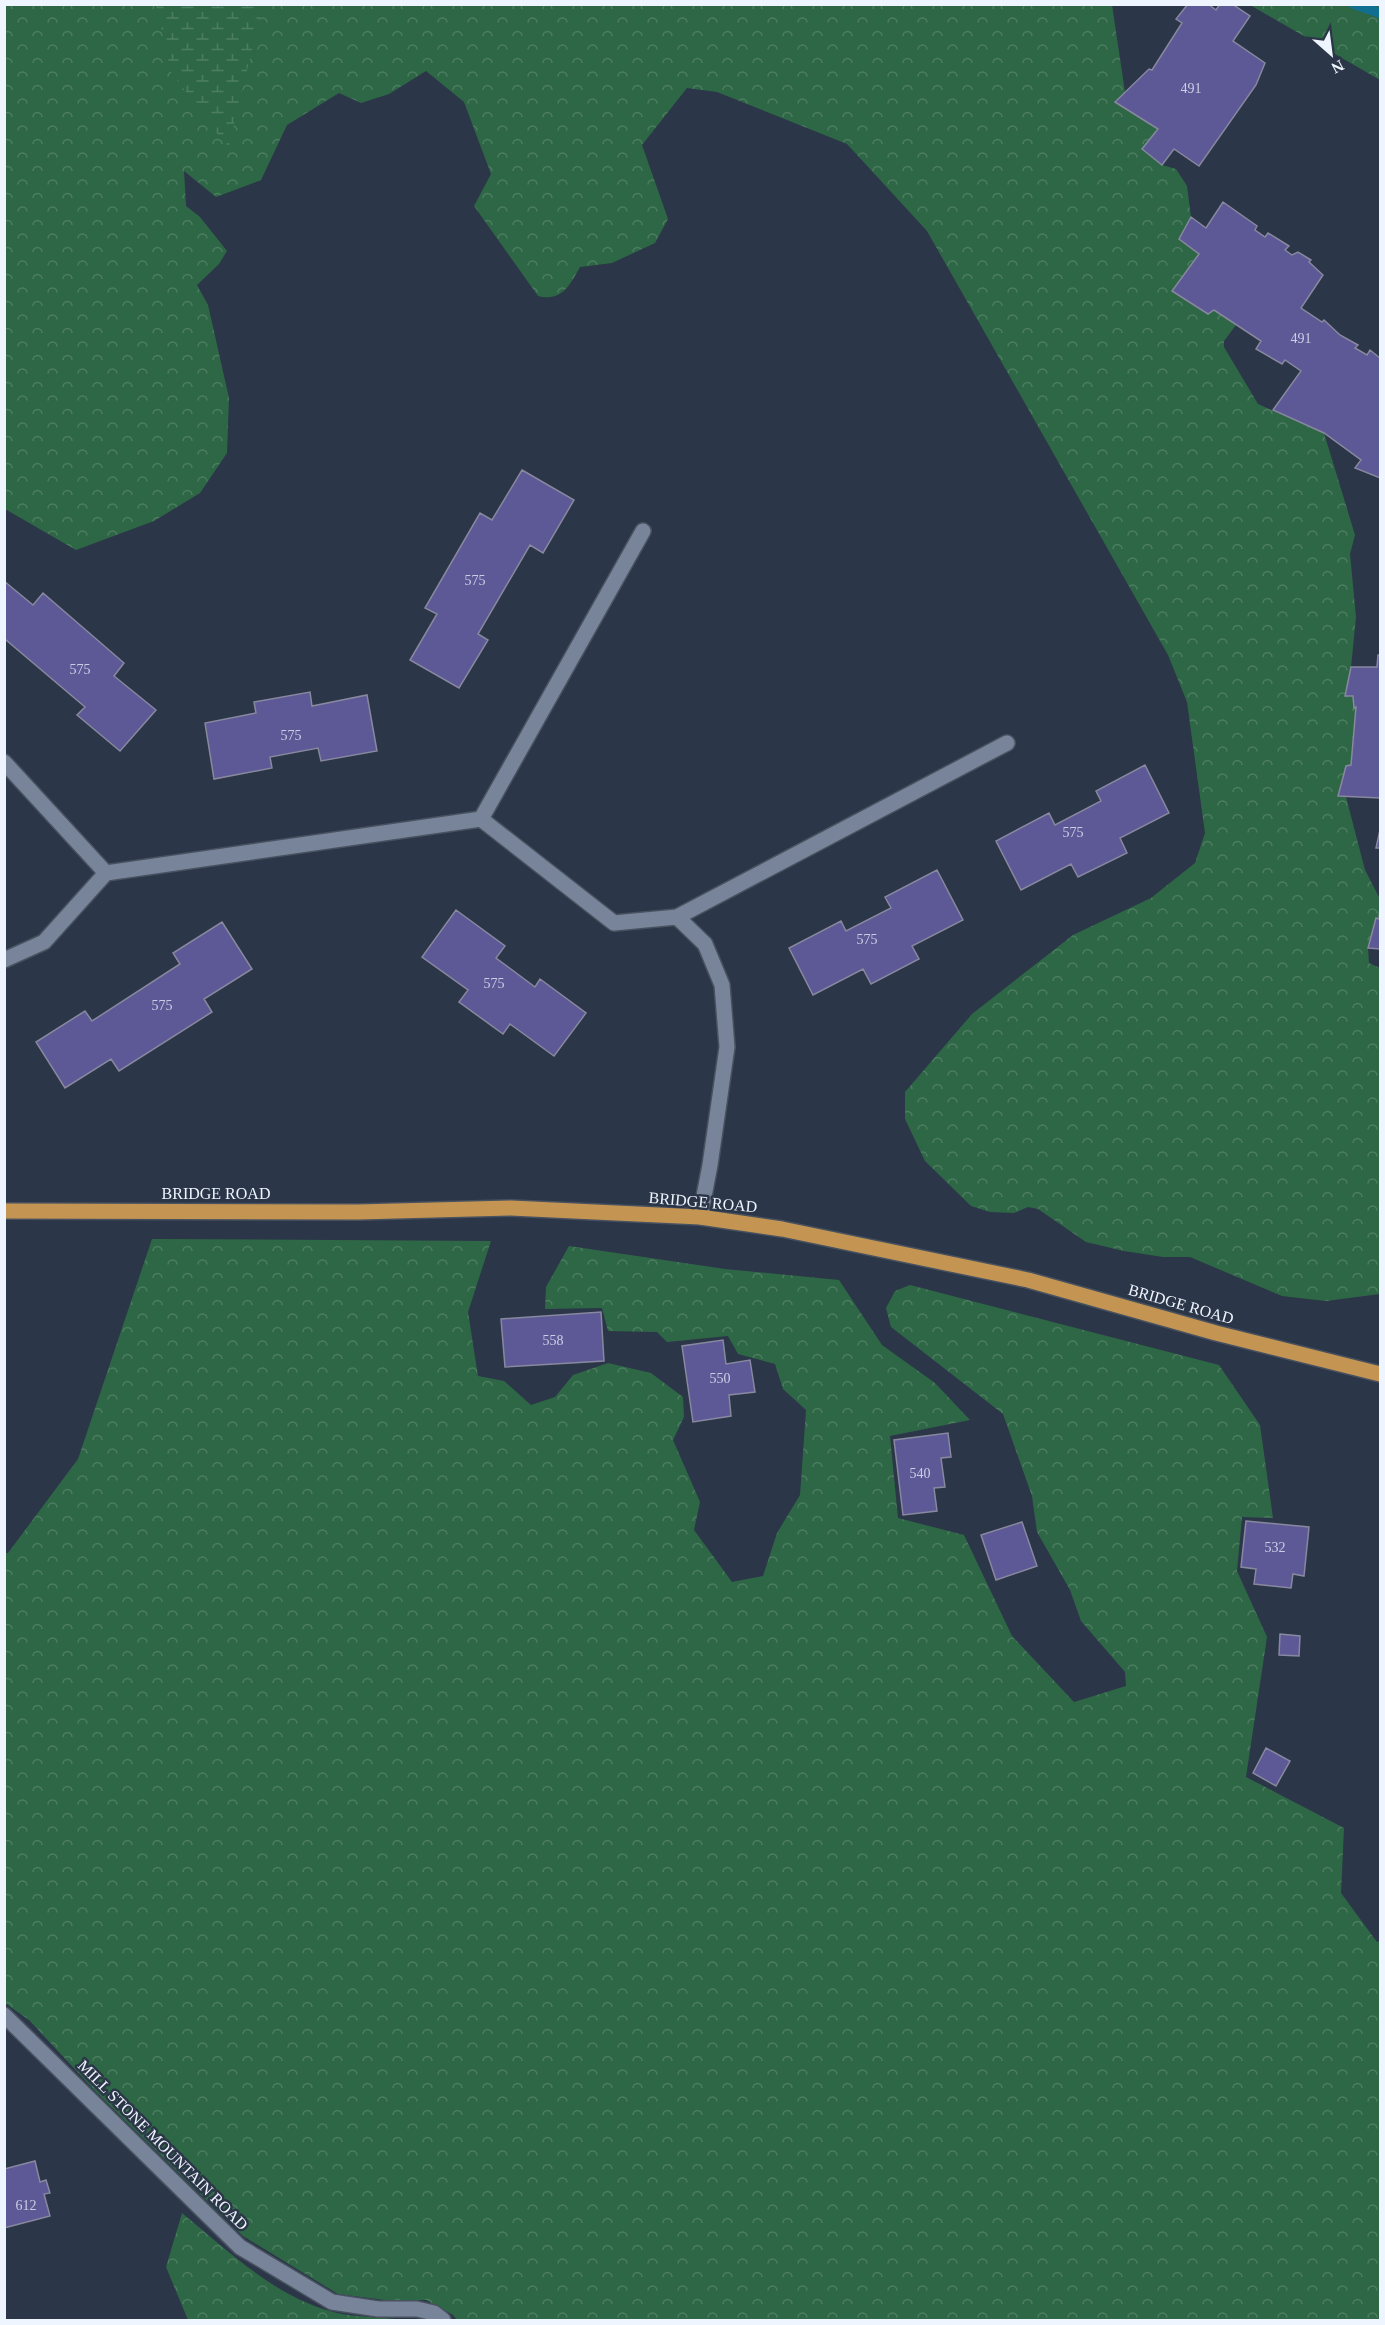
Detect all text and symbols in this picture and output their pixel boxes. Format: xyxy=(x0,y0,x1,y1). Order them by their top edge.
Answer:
north arrow xyxy=(1301,24,1361,84)
text: N xyxy=(1328,57,1347,77)
house number: 491 xyxy=(1181,81,1202,96)
house number: 491 xyxy=(1291,331,1312,346)
house number: 575 xyxy=(465,573,486,588)
house number: 575 xyxy=(70,662,91,677)
house number: 575 xyxy=(281,728,302,743)
house number: 575 xyxy=(1063,825,1084,840)
house number: 575 xyxy=(857,932,878,947)
house number: 575 xyxy=(484,976,505,991)
house number: 575 xyxy=(152,998,173,1013)
street label: BRIDGE ROAD xyxy=(162,1185,270,1202)
street label: BRIDGE ROAD xyxy=(648,1189,758,1215)
street label: BRIDGE ROAD xyxy=(1126,1281,1236,1327)
house number: 558 xyxy=(543,1333,564,1348)
house number: 550 xyxy=(710,1371,731,1386)
house number: 540 xyxy=(910,1466,931,1481)
house number: 532 xyxy=(1265,1540,1286,1555)
street label: MILL STONE MOUNTAIN ROAD xyxy=(75,2057,251,2233)
house number: 612 xyxy=(16,2198,37,2213)

